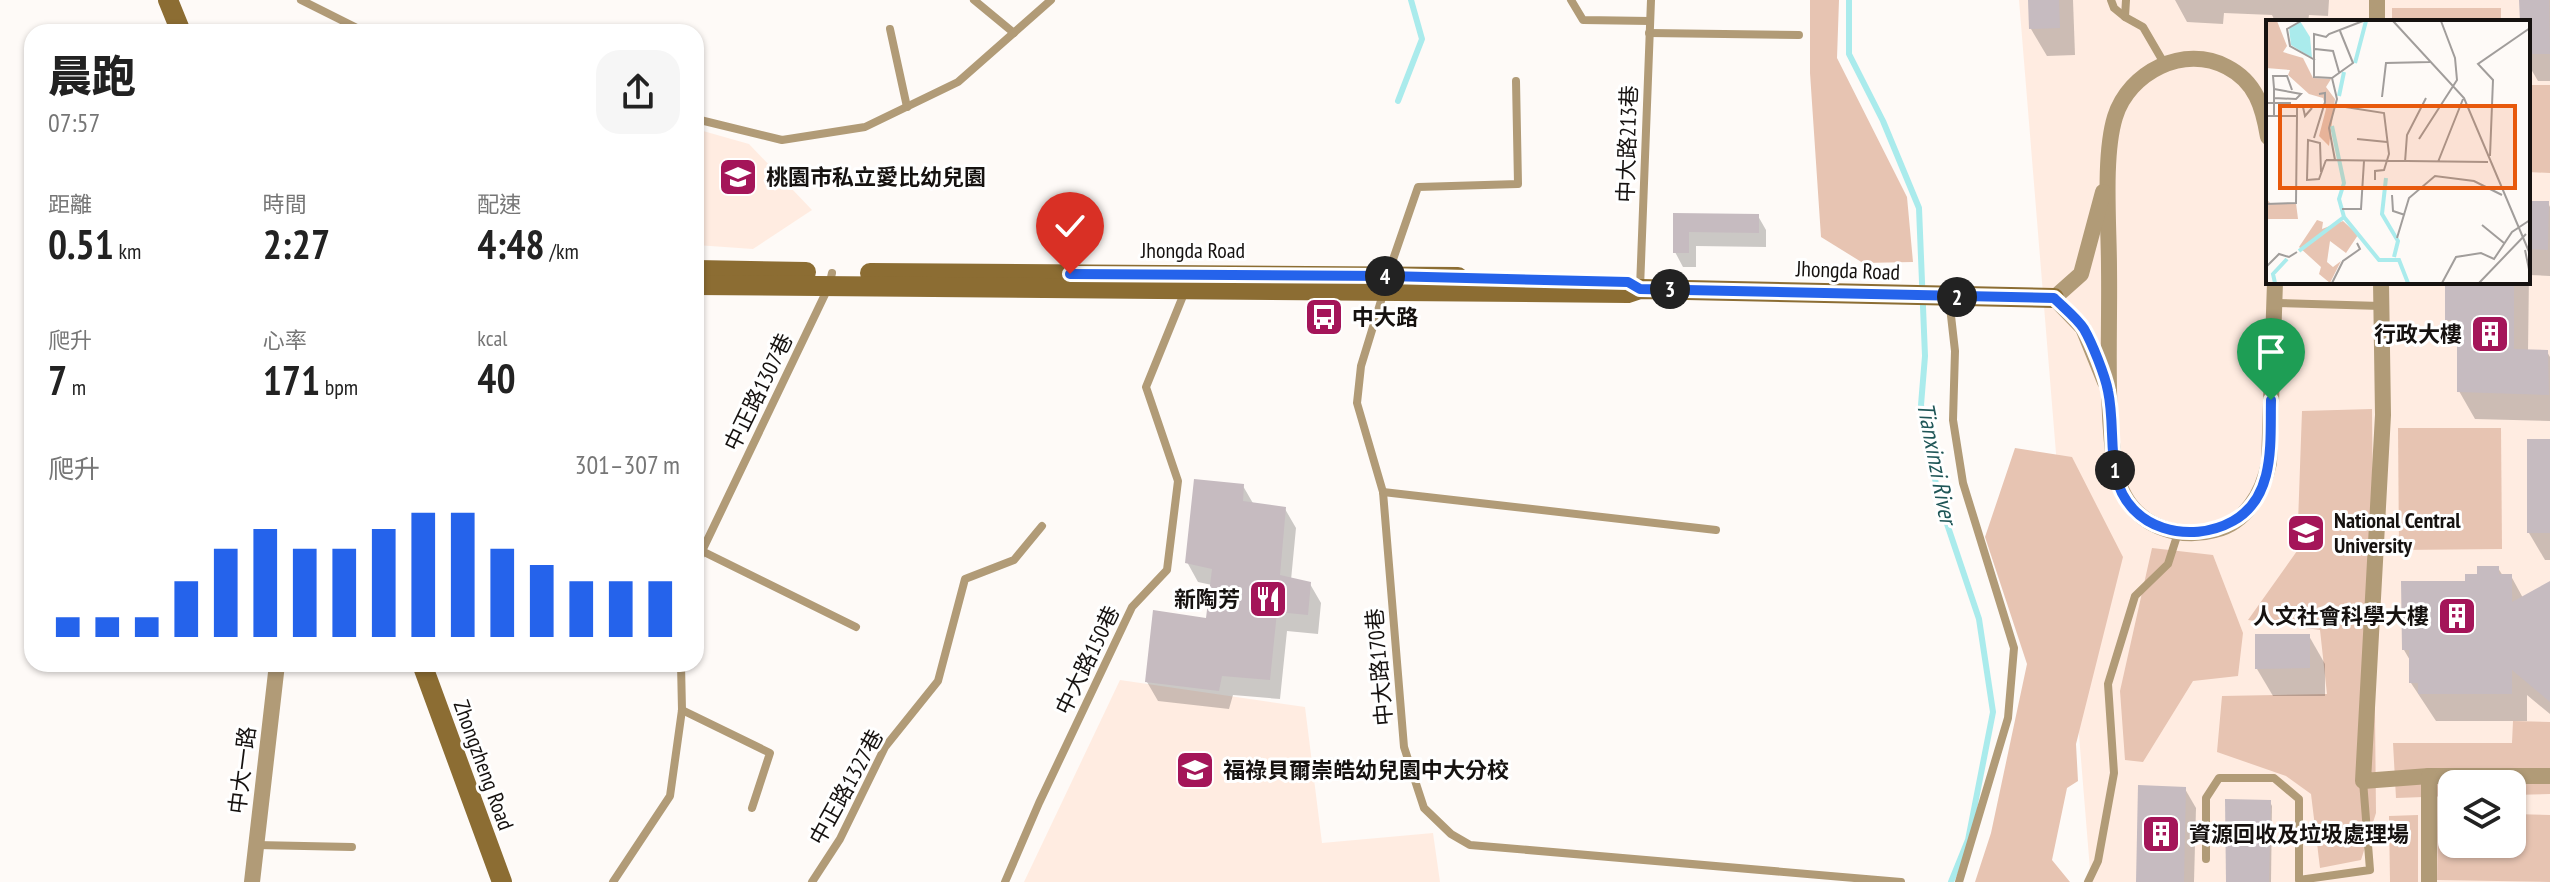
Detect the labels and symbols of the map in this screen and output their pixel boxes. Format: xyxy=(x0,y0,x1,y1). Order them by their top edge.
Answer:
inset map xyxy=(2266,20,2530,284)
street label: 中大路213巷 xyxy=(1611,85,1643,203)
school or university icon: 桃園市私立愛比幼兒園 xyxy=(717,156,759,198)
place label: 桃園市私立愛比幼兒園 xyxy=(766,163,986,191)
pin xyxy=(1036,192,1104,274)
street label: Jhongda Road xyxy=(1140,236,1245,264)
street label: Jhongda Road xyxy=(1794,254,1901,286)
pin: 4 xyxy=(1365,256,1405,296)
pin: 3 xyxy=(1650,269,1690,309)
pin: 2 xyxy=(1937,277,1977,317)
bus stop icon: 中大路 xyxy=(1303,296,1345,338)
place label: 中大路 xyxy=(1352,303,1418,331)
building icon: 行政大樓 xyxy=(2469,313,2511,355)
pin xyxy=(2237,318,2305,400)
place label: 行政大樓 xyxy=(2374,320,2462,348)
street label: 中正路1307巷 xyxy=(717,329,799,455)
water label: Tianxinzi River xyxy=(1910,400,1965,530)
pin: 1 xyxy=(2095,450,2135,490)
place label: National Central University xyxy=(2334,506,2461,559)
school or university icon: National Central University xyxy=(2285,512,2327,554)
restaurant icon: 新陶芳 xyxy=(1247,578,1289,620)
place label: 新陶芳 xyxy=(1174,585,1240,613)
building icon: 人文社會科學大樓 xyxy=(2436,595,2478,637)
street label: 中大路150巷 xyxy=(1049,601,1125,719)
place label: 人文社會科學大樓 xyxy=(2253,602,2429,630)
street label: 中大路170巷 xyxy=(1360,607,1398,727)
street label: Zhongzheng Road xyxy=(448,696,520,834)
street label: 中正路1327巷 xyxy=(803,724,889,850)
street label: 中大一路 xyxy=(223,725,261,815)
school or university icon: 福祿貝爾崇皓幼兒園中大分校 xyxy=(1174,749,1216,791)
place label: 福祿貝爾崇皓幼兒園中大分校 xyxy=(1223,756,1509,784)
building icon: 資源回收及垃圾處理場 xyxy=(2140,813,2182,855)
place label: 資源回收及垃圾處理場 xyxy=(2189,820,2409,848)

